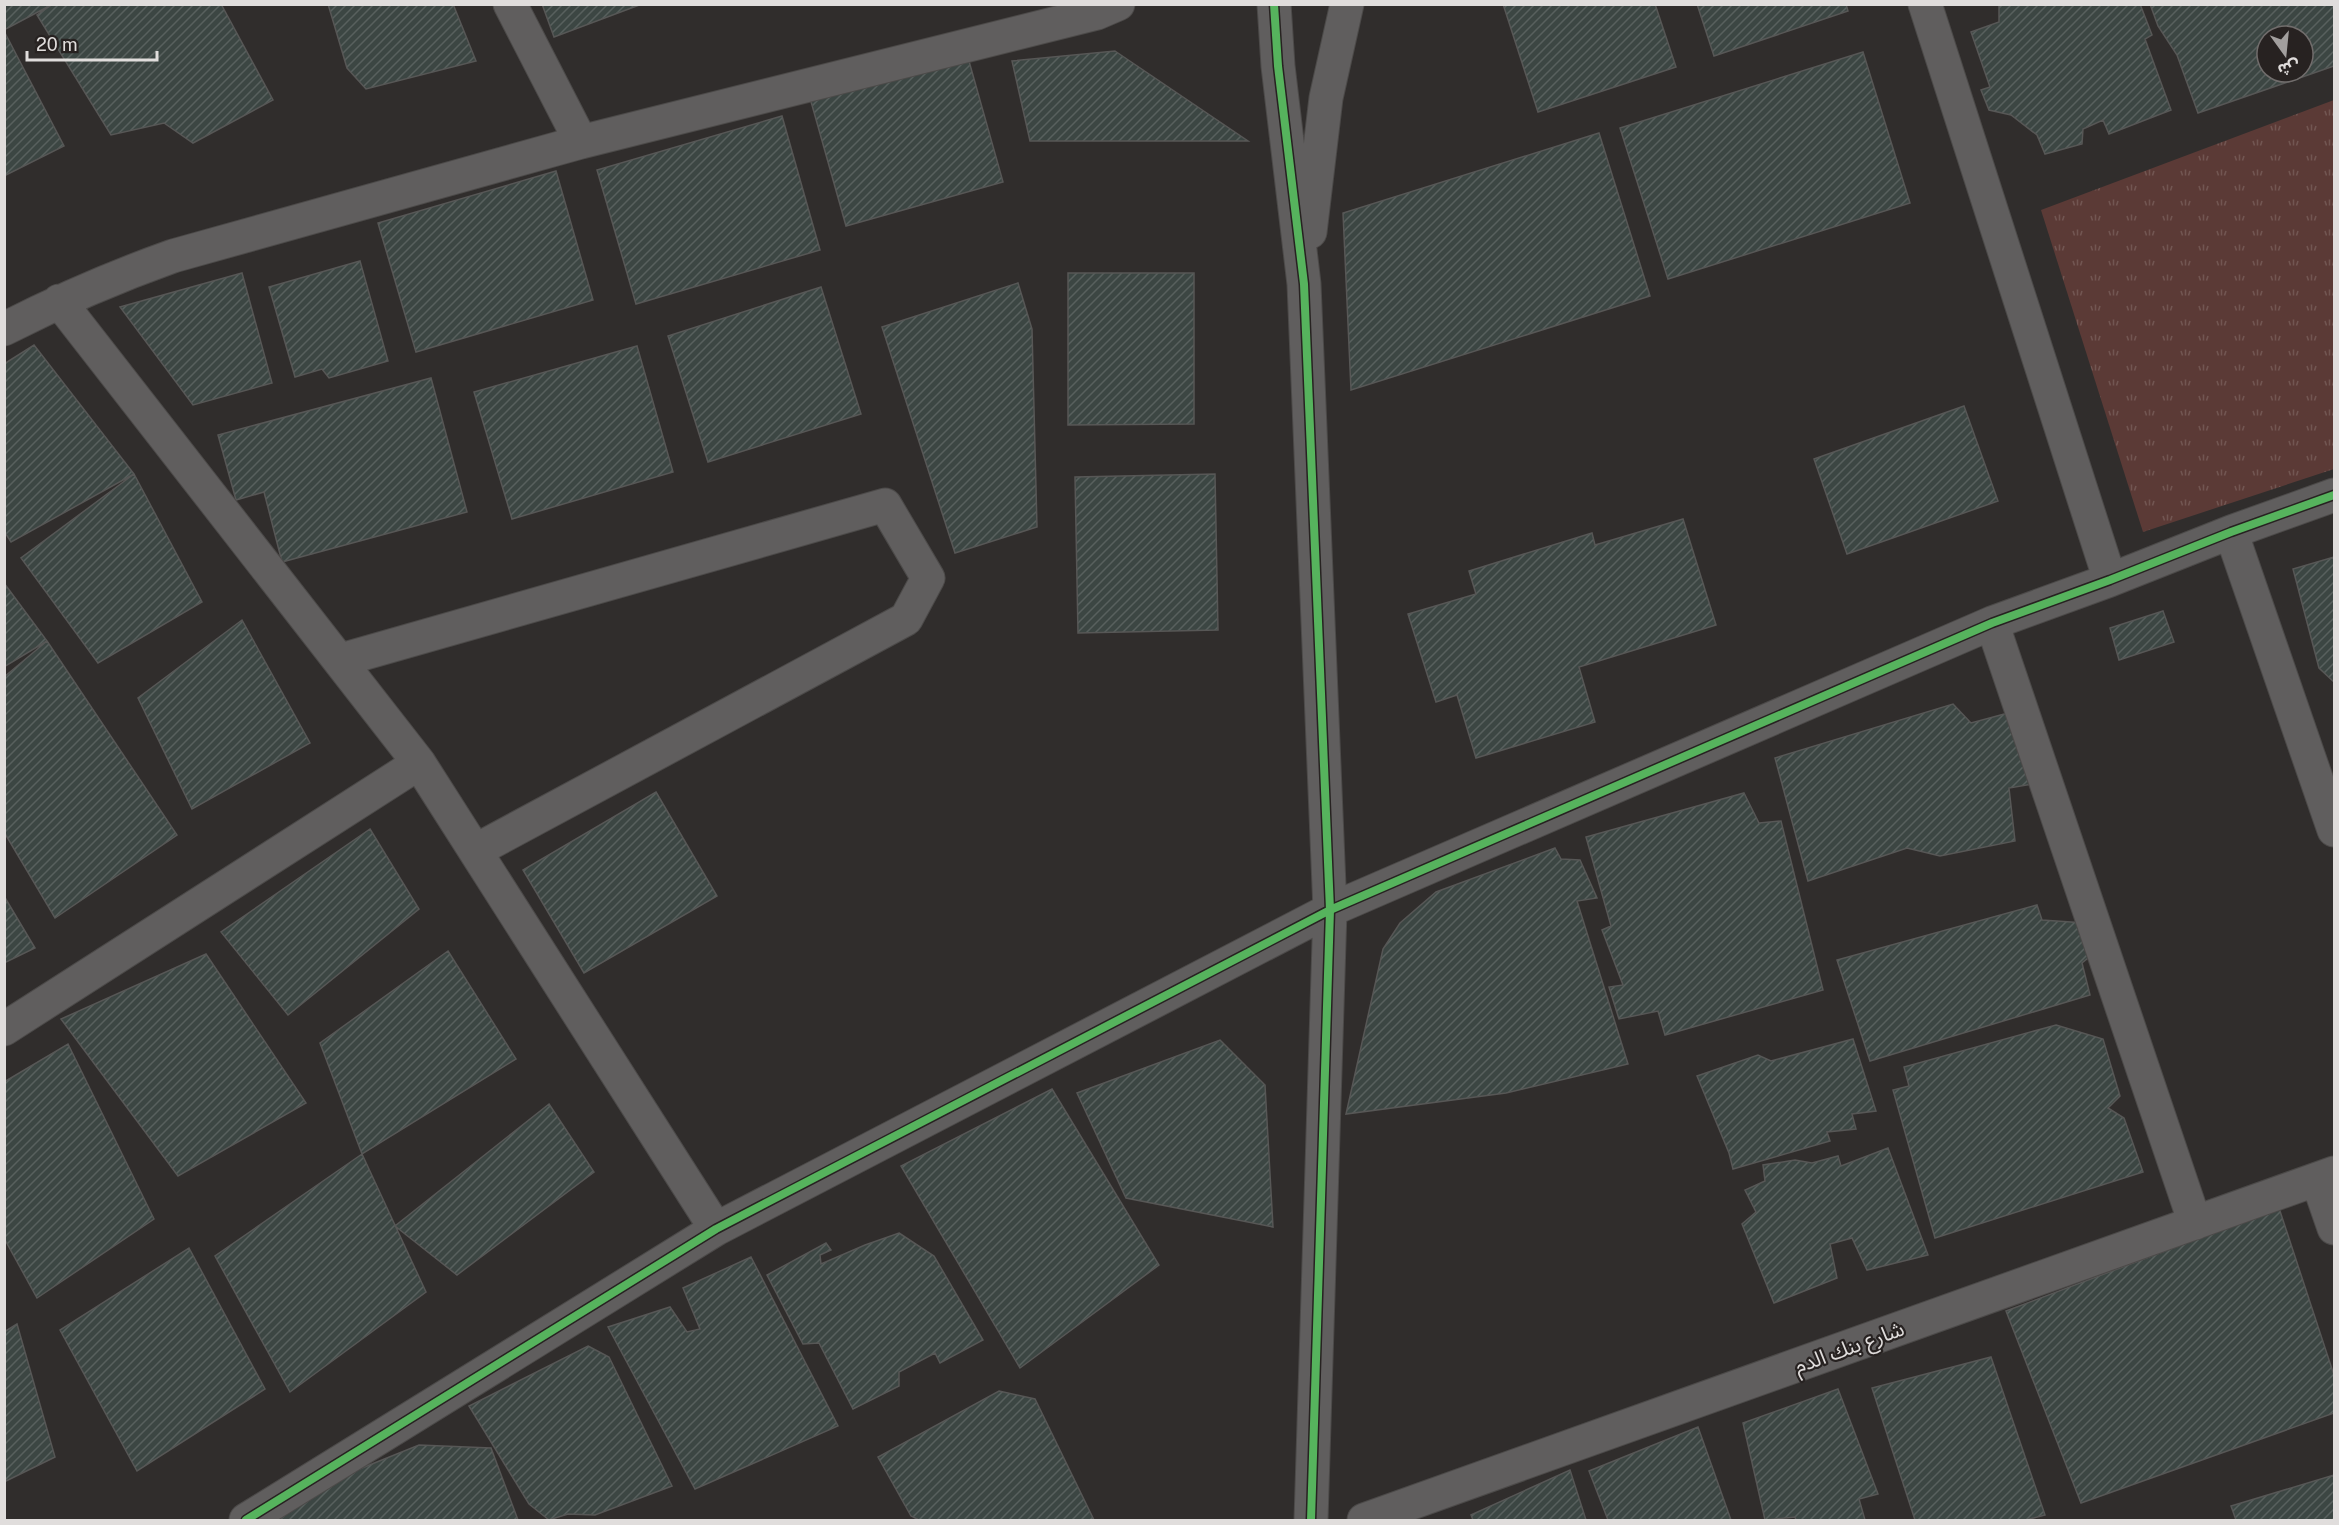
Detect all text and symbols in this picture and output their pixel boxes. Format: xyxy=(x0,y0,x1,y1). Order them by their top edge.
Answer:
scale bar xyxy=(27,24,158,62)
north arrow xyxy=(2255,24,2315,84)
text: 20 m xyxy=(36,34,78,55)
text: ش xyxy=(2276,56,2302,80)
street label: شارع بنك الدم xyxy=(1791,1316,1909,1382)

